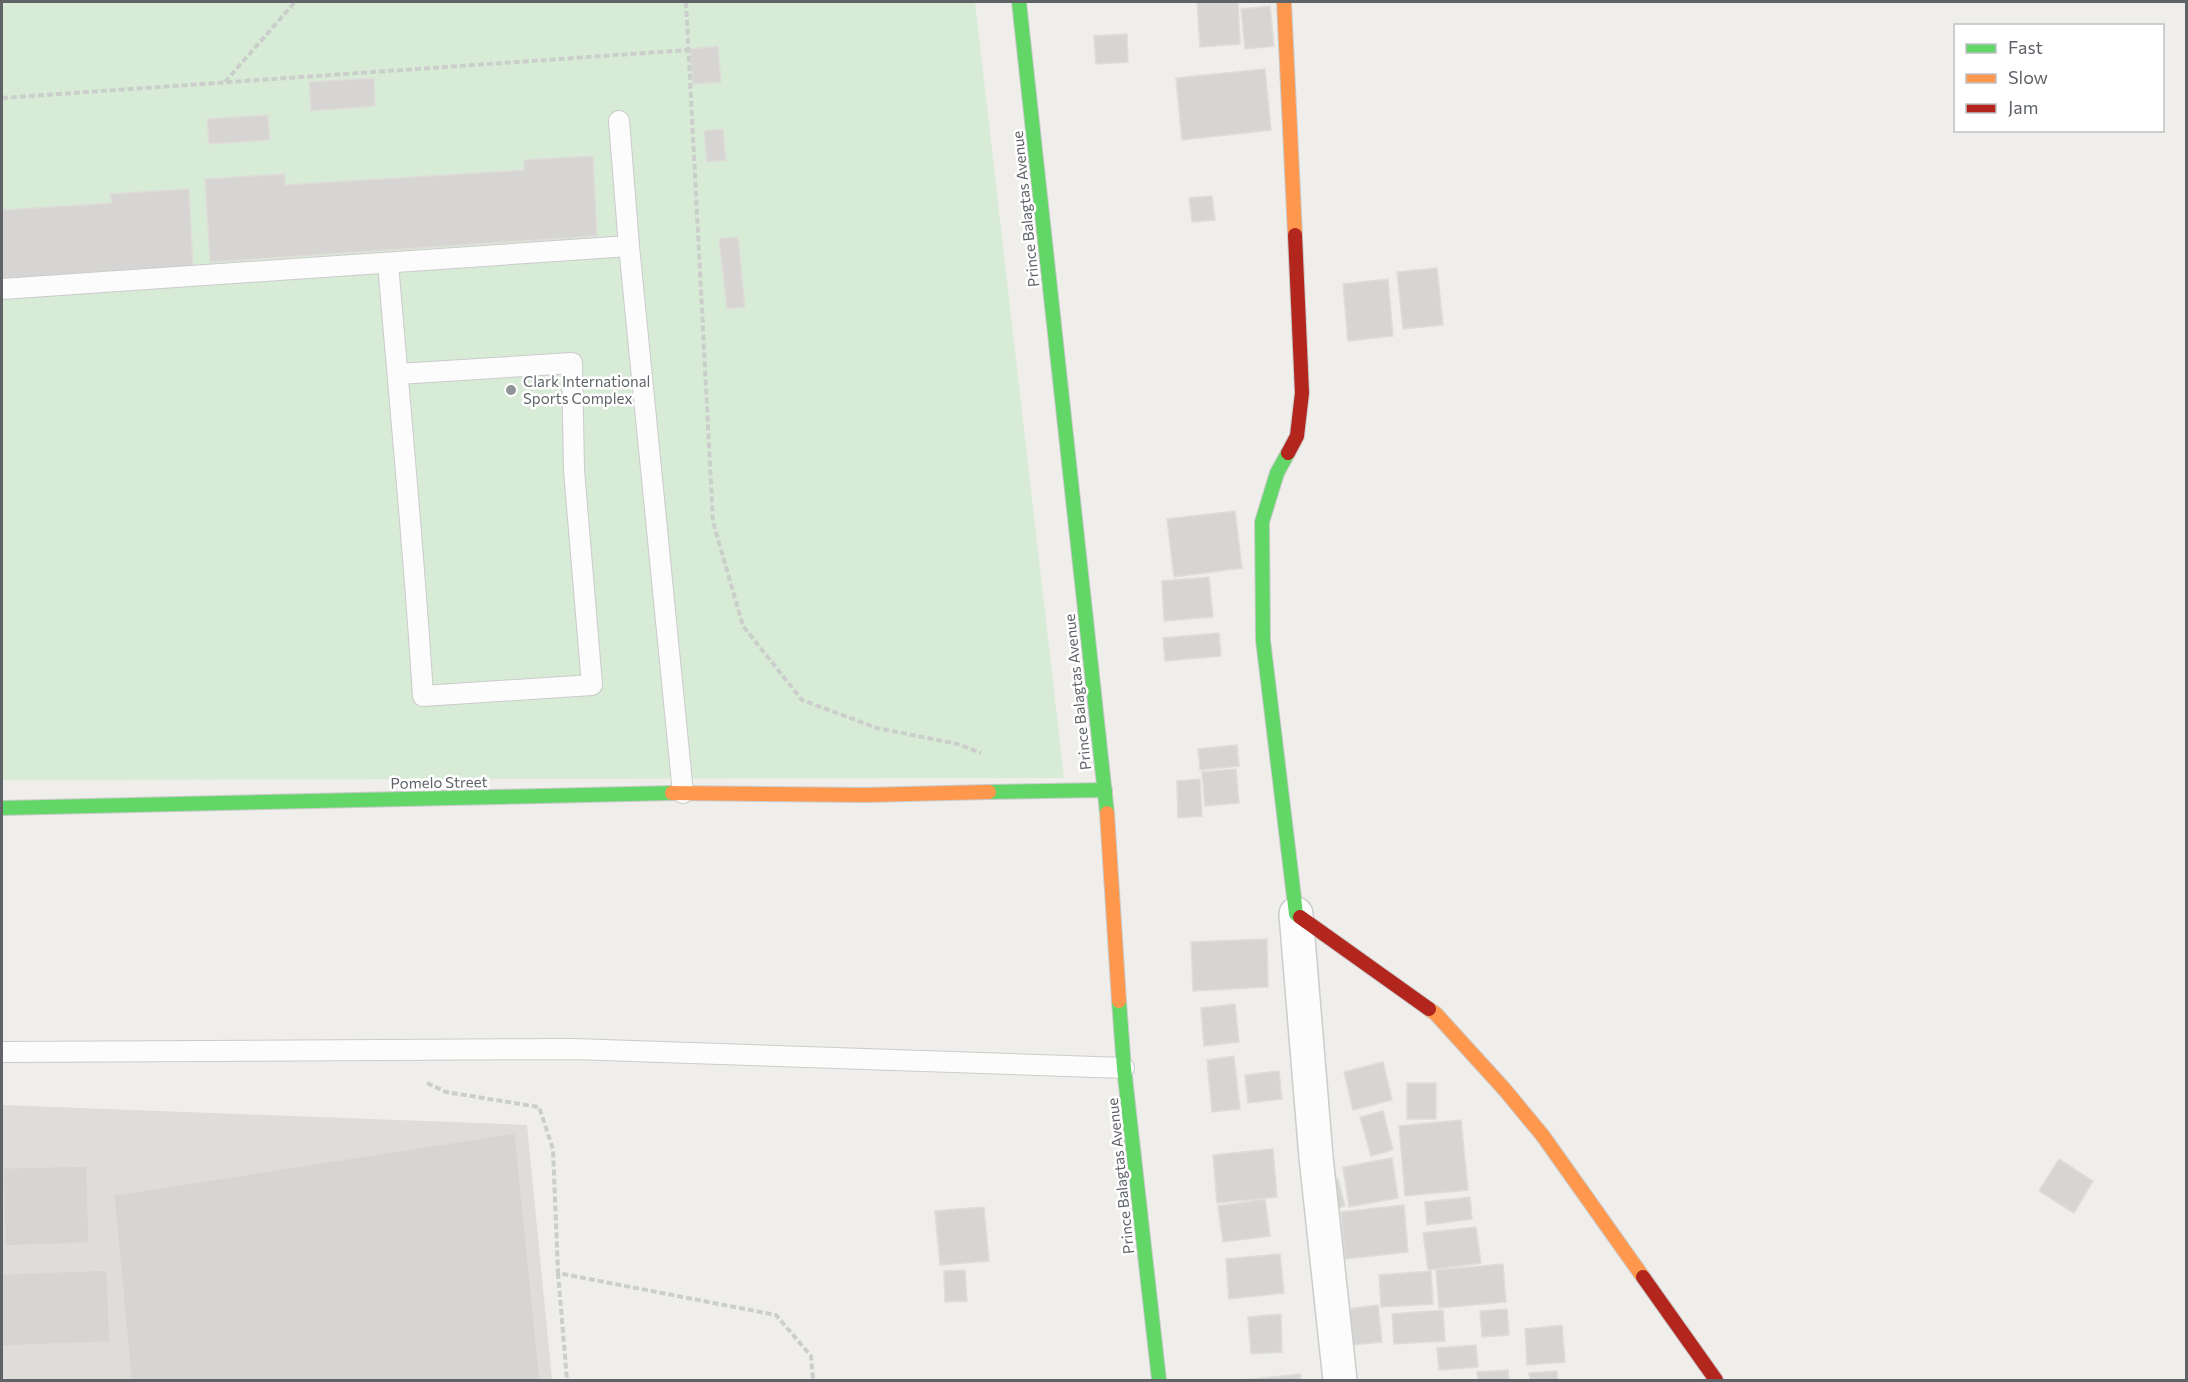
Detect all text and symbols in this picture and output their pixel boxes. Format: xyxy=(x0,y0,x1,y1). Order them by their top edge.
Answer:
legend xyxy=(1954,24,2164,132)
text: Fast xyxy=(2008,36,2043,58)
text: Slow xyxy=(2008,66,2048,88)
text: Jam xyxy=(2008,96,2038,118)
street label: Prince Balagtas Avenue xyxy=(1008,130,1042,288)
place label: Clark International Sports Complex xyxy=(523,372,650,407)
marker: Clark International Sports Complex xyxy=(504,383,518,397)
street label: Prince Balagtas Avenue xyxy=(1060,613,1094,771)
street label: Pomelo Street xyxy=(390,772,488,792)
street label: Prince Balagtas Avenue xyxy=(1103,1097,1137,1255)

